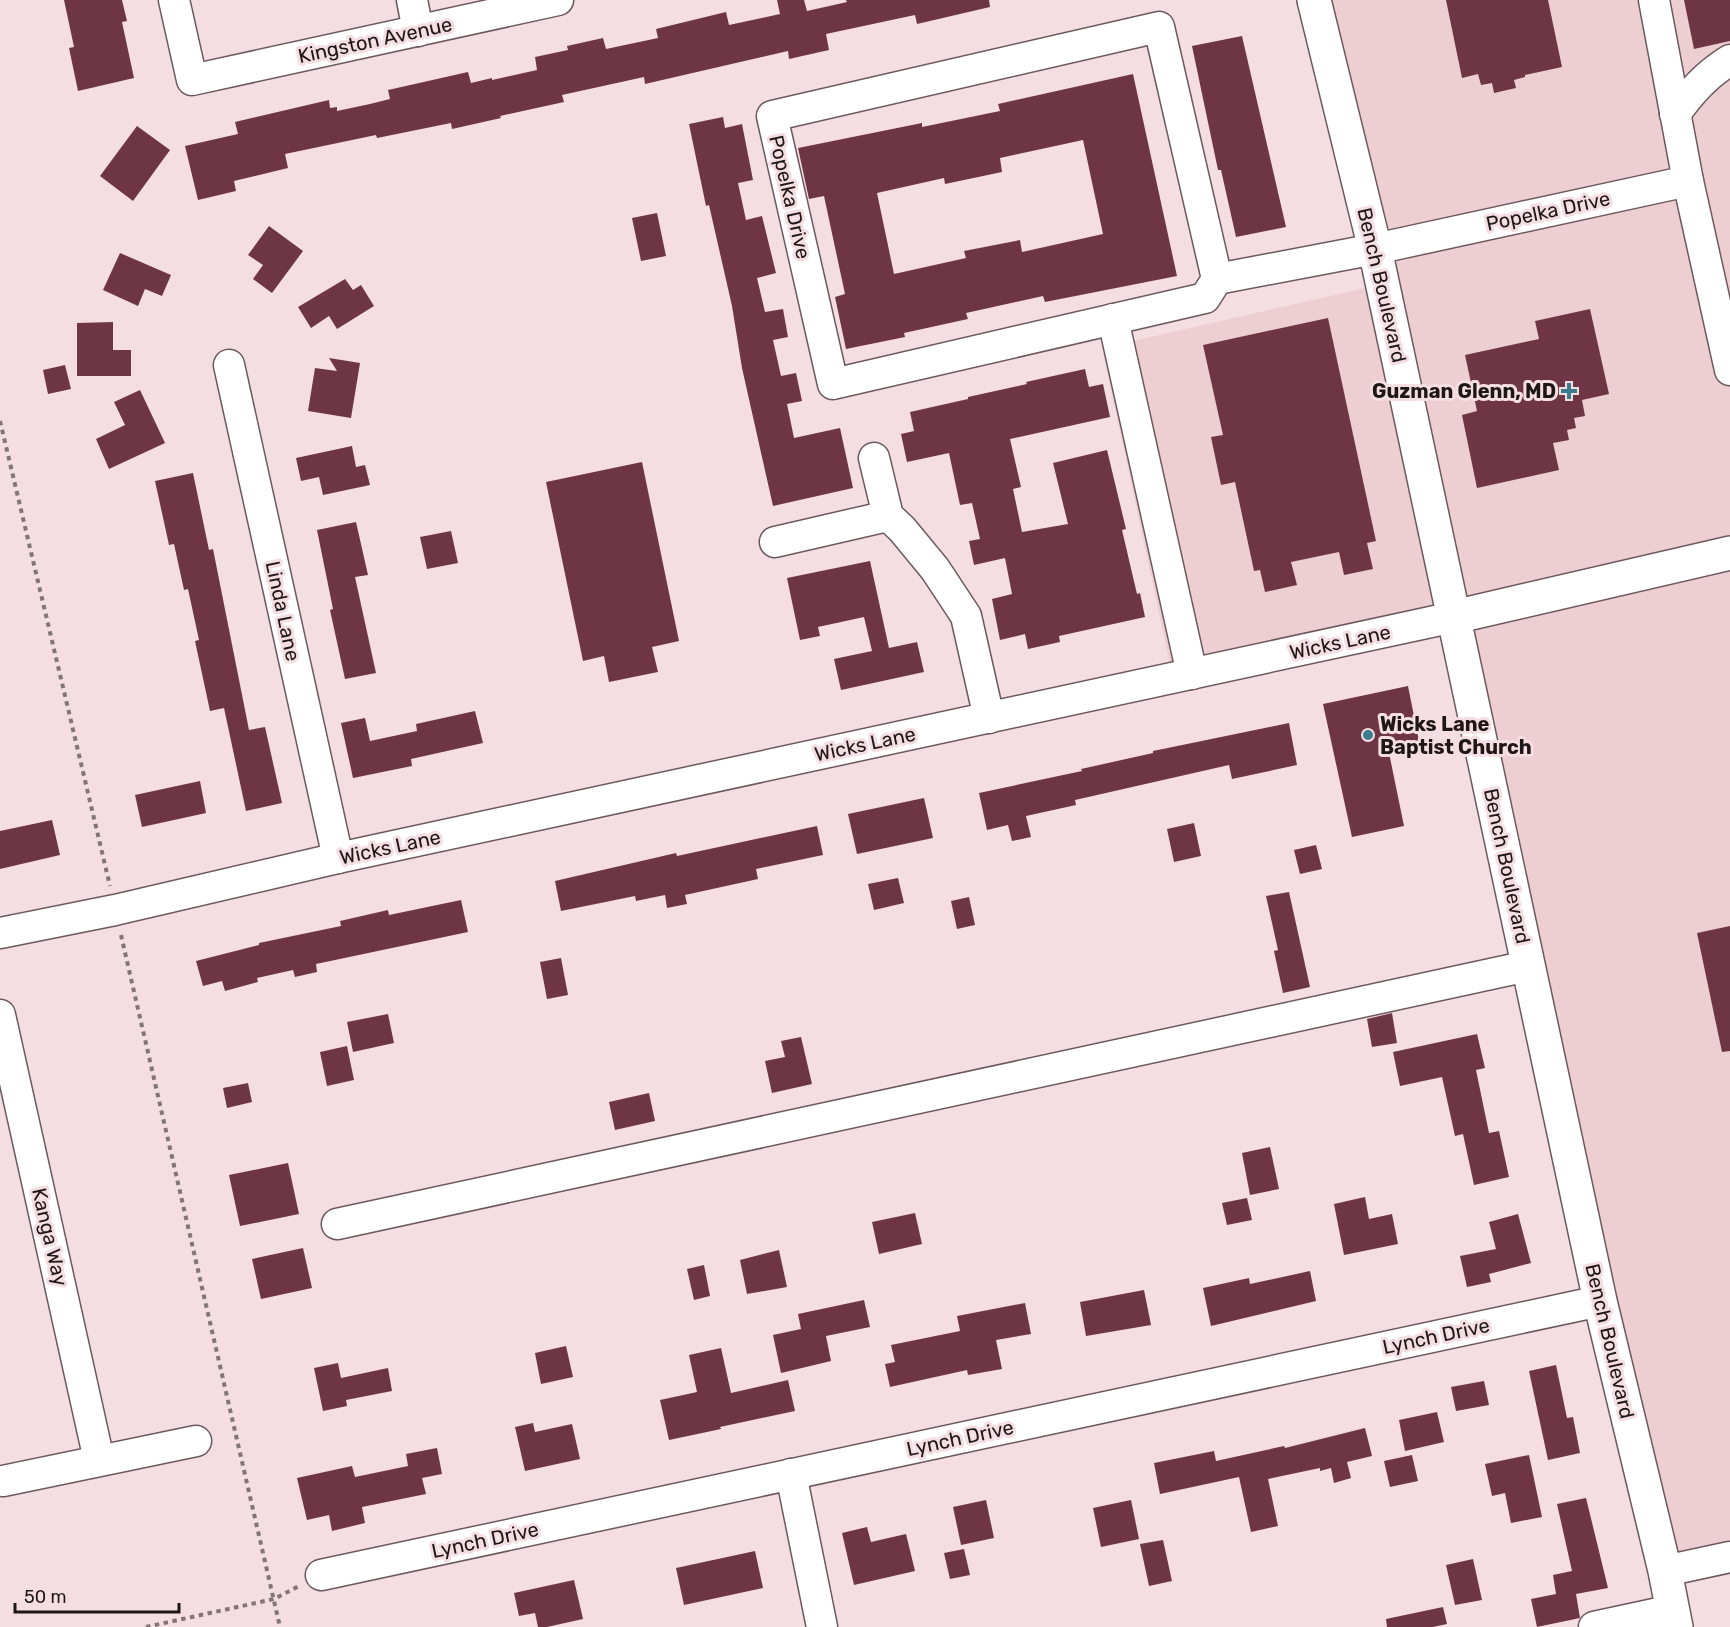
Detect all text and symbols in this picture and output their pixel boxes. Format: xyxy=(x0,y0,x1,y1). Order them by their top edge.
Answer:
street label: Kingston Avenue xyxy=(296,12,454,68)
street label: Popelka Drive xyxy=(764,133,816,261)
street label: Popelka Drive xyxy=(1484,186,1612,236)
street label: Bench Boulevard xyxy=(1352,205,1412,365)
place label: Guzman Glenn, MD xyxy=(1372,379,1556,403)
marker: Guzman Glenn, MD xyxy=(1560,382,1578,400)
street label: Linda Lane xyxy=(261,559,305,663)
street label: Wicks Lane xyxy=(1287,620,1393,664)
place label: Wicks Lane Baptist Church xyxy=(1380,712,1532,759)
street label: Wicks Lane xyxy=(812,722,918,766)
marker: Wicks Lane Baptist Church xyxy=(1361,728,1375,742)
street label: Bench Boulevard xyxy=(1479,786,1535,946)
street label: Wicks Lane xyxy=(337,825,443,869)
street label: Kanga Way xyxy=(27,1186,73,1288)
street label: Bench Boulevard xyxy=(1580,1261,1640,1421)
street label: Lynch Drive xyxy=(1380,1313,1492,1359)
street label: Lynch Drive xyxy=(904,1415,1016,1461)
street label: Lynch Drive xyxy=(429,1517,541,1563)
scale bar xyxy=(15,1576,178,1614)
text: 50 m xyxy=(24,1586,67,1608)

